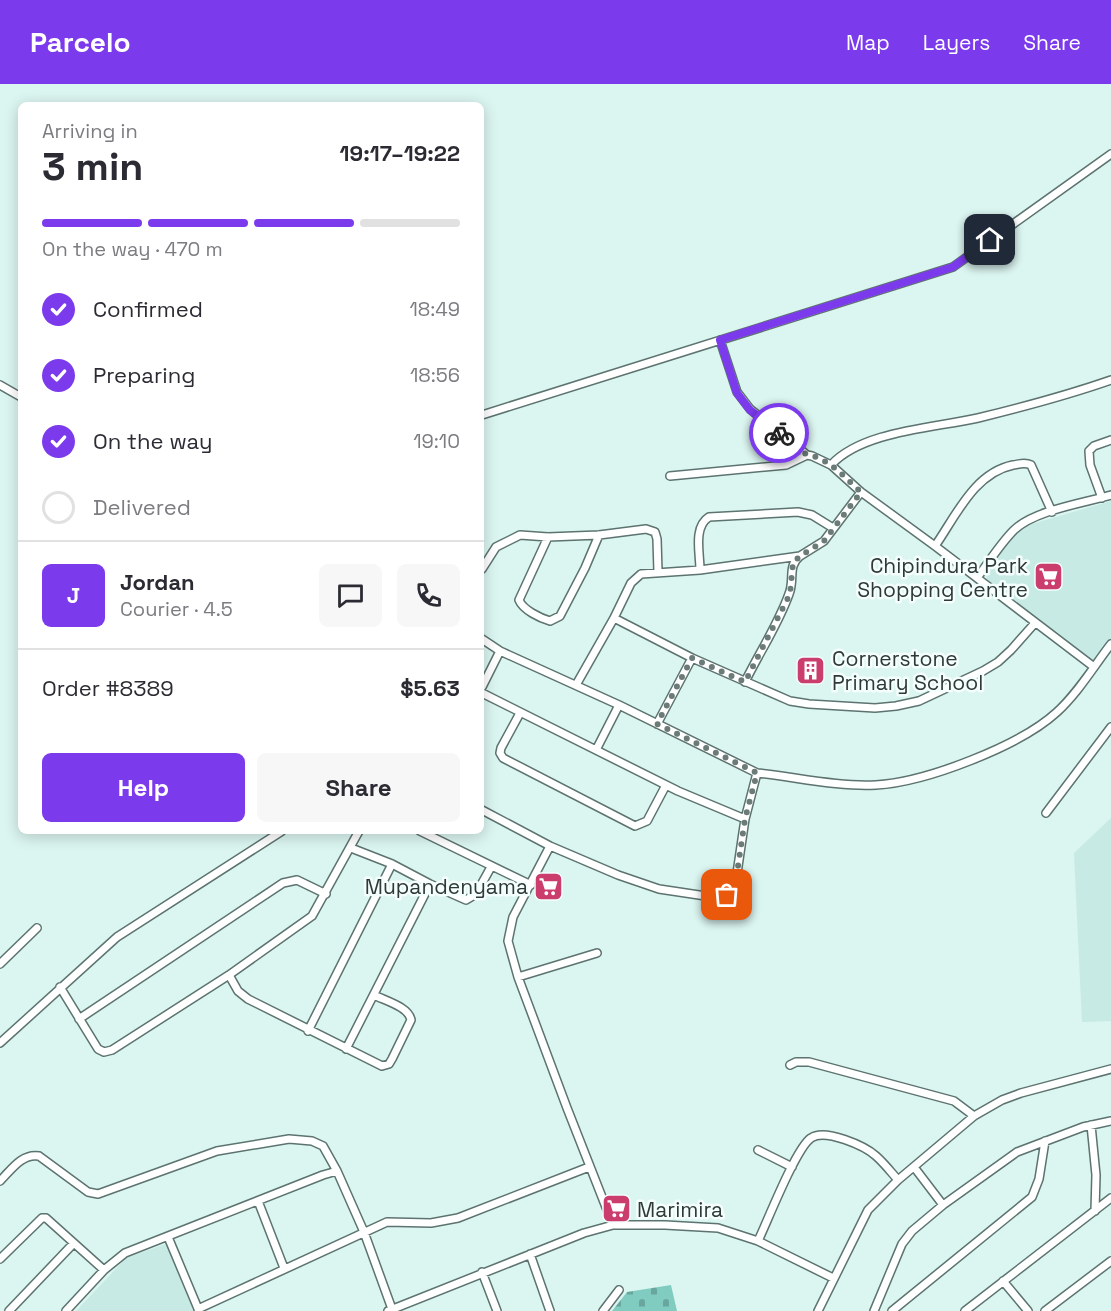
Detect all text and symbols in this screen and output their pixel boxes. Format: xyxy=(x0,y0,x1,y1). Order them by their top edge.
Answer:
text: Parcelo xyxy=(30,24,131,60)
text: Map xyxy=(846,29,890,56)
text: Layers xyxy=(923,29,990,56)
text: Share xyxy=(1023,29,1081,56)
text: Arriving in xyxy=(42,118,138,144)
text: 19:17–19:22 xyxy=(340,139,460,167)
text: 3 min xyxy=(42,142,143,191)
pin xyxy=(964,214,1015,265)
icon: home xyxy=(973,223,1006,256)
text: On the way · 470 m xyxy=(42,236,223,262)
icon: check xyxy=(42,293,75,326)
text: Confirmed xyxy=(93,295,203,323)
text: 18:49 xyxy=(409,296,460,322)
icon: check xyxy=(42,359,75,392)
text: Preparing xyxy=(93,361,195,389)
text: 18:56 xyxy=(410,362,460,388)
courier xyxy=(749,403,809,463)
icon: bike xyxy=(763,417,796,450)
icon: check xyxy=(42,425,75,458)
text: On the way xyxy=(93,427,212,455)
text: 19:10 xyxy=(413,428,460,454)
text: Delivered xyxy=(93,493,191,521)
place label: Chipindura Park Shopping Centre xyxy=(857,552,1028,603)
supermarket icon: Chipindura Park Shopping Centre xyxy=(1033,561,1065,593)
button: chat xyxy=(319,564,382,627)
button: phone xyxy=(397,564,460,627)
text: Jordan xyxy=(120,568,195,596)
text: J xyxy=(67,581,80,609)
text: Courier · 4.5 xyxy=(120,596,233,622)
place label: Cornerstone Primary School xyxy=(832,645,983,696)
building icon: Cornerstone Primary School xyxy=(795,654,827,686)
text: Order #8389 xyxy=(42,674,174,702)
text: $5.63 xyxy=(400,674,460,702)
button: Help xyxy=(42,753,245,822)
button: Share xyxy=(257,753,460,822)
pin xyxy=(701,869,752,920)
supermarket icon: Mupandenyama xyxy=(533,870,565,902)
place label: Mupandenyama xyxy=(365,873,528,900)
icon: bag xyxy=(710,878,743,911)
supermarket icon: Marimira xyxy=(600,1193,632,1225)
place label: Marimira xyxy=(637,1196,723,1223)

